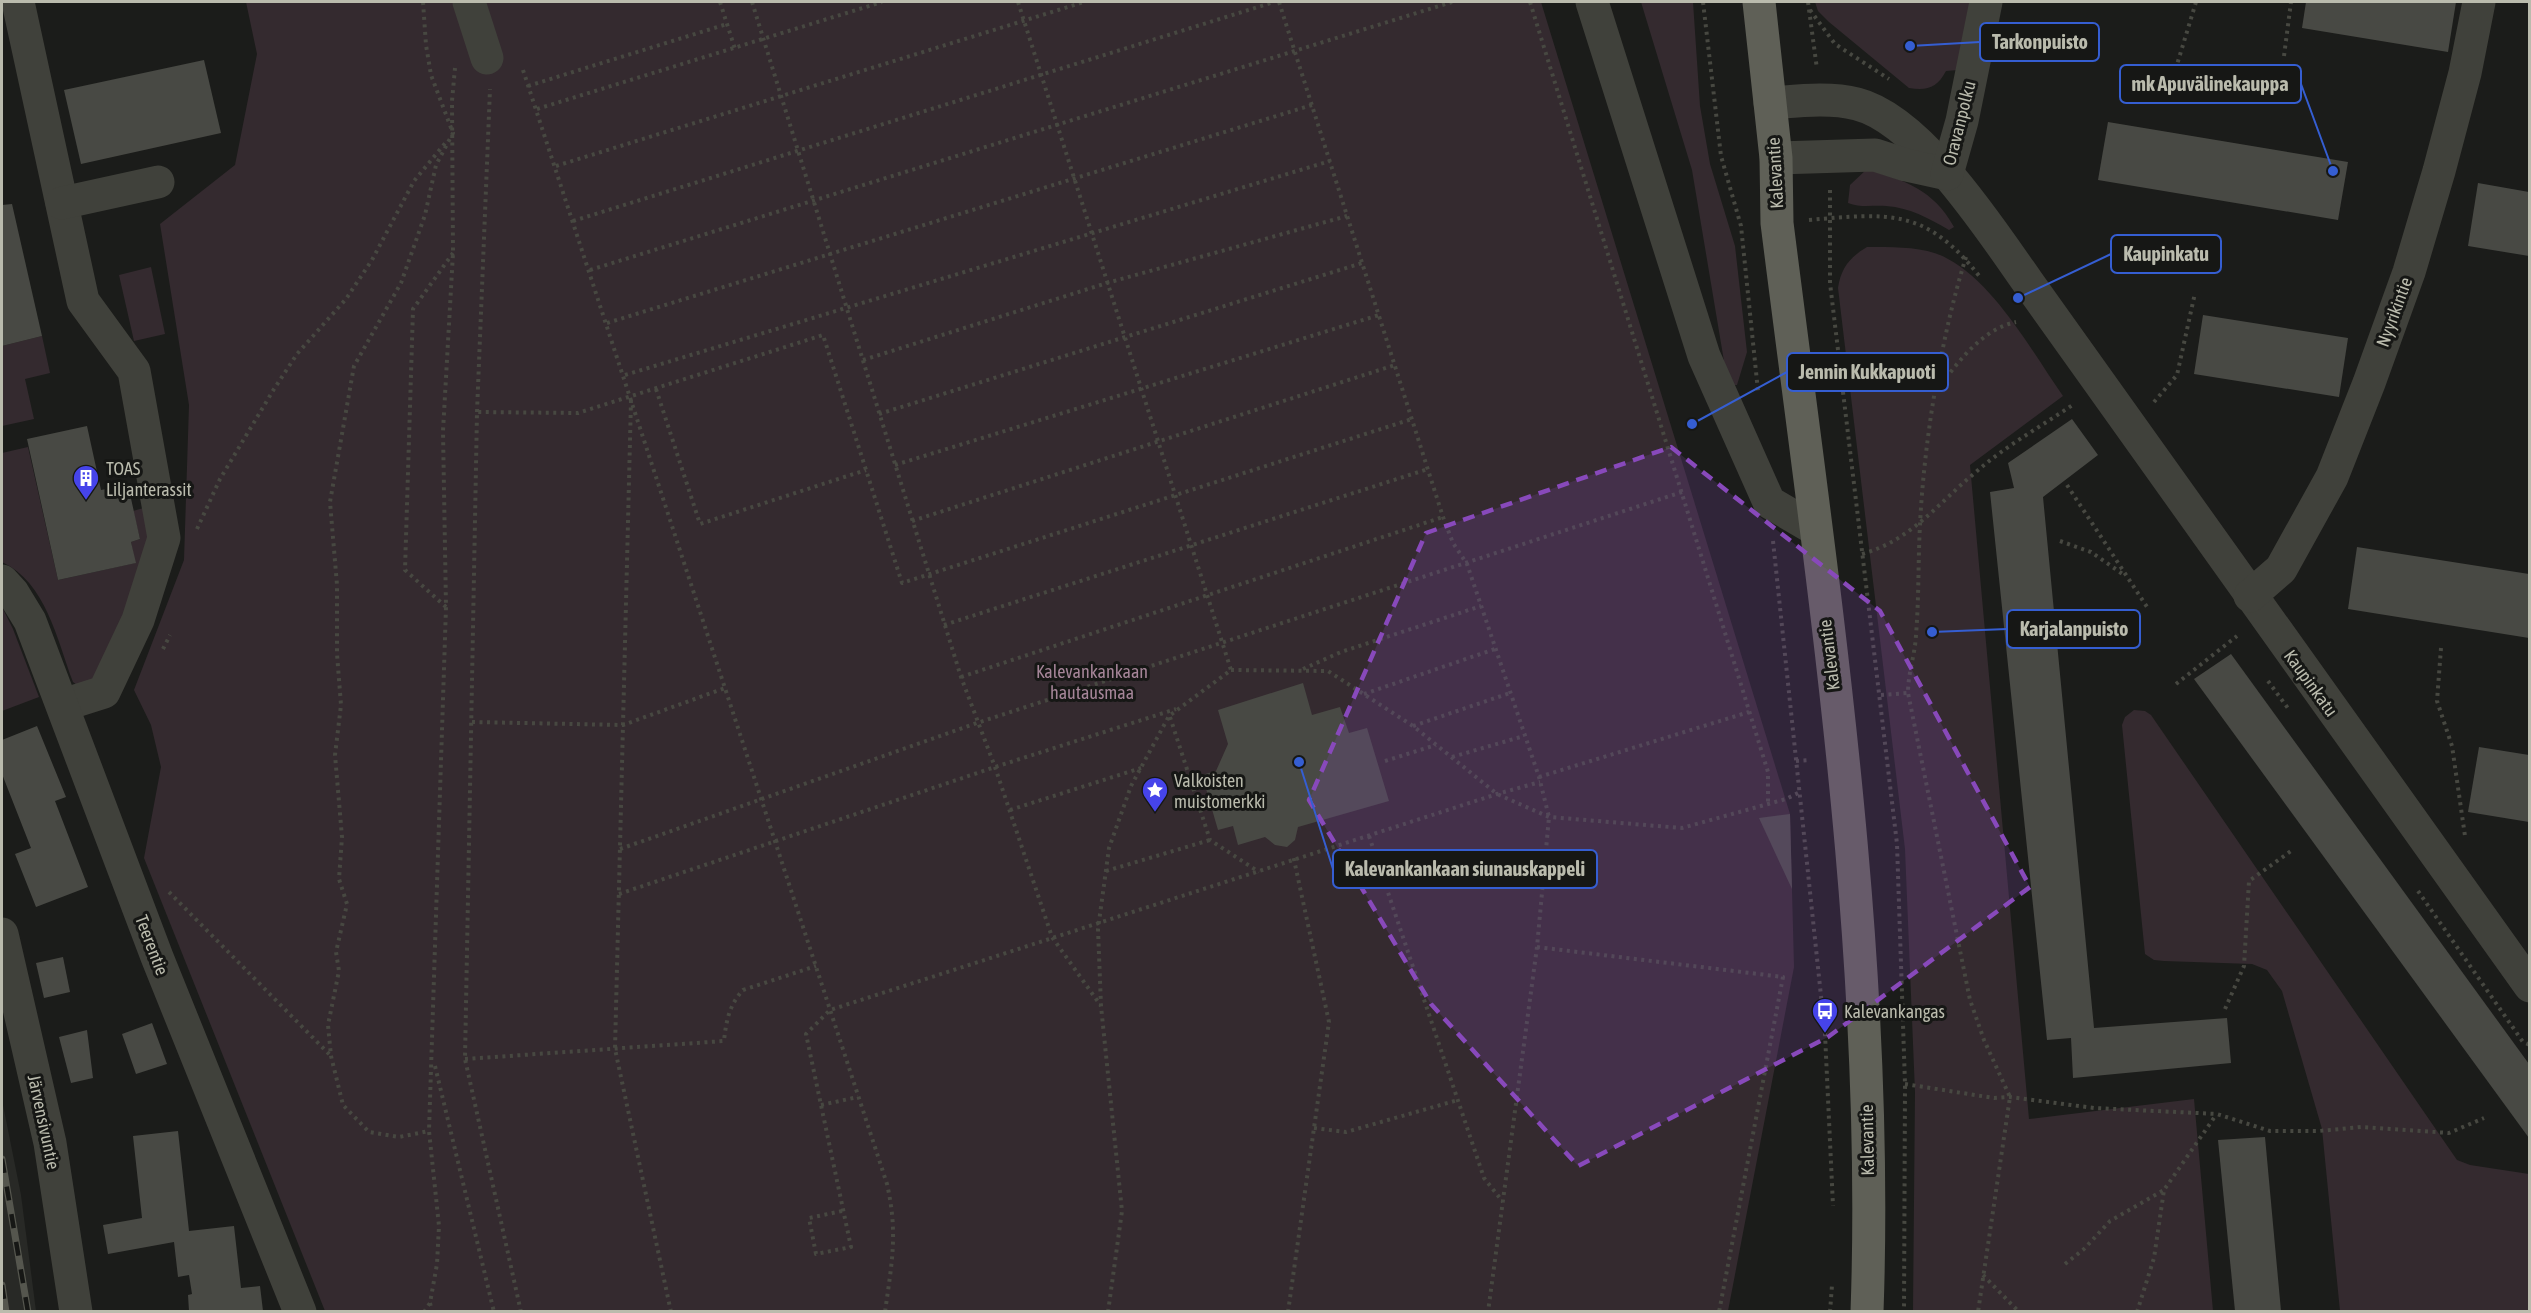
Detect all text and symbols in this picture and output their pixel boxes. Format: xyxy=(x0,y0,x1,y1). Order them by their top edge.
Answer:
callout: Tarkonpuisto xyxy=(1980,23,2099,61)
text: Tarkonpuisto xyxy=(1992,30,2088,53)
callout: mk Apuvälinekauppa xyxy=(2120,65,2301,103)
text: mk Apuvälinekauppa xyxy=(2132,72,2288,95)
street label: Oravanpolku xyxy=(1938,78,1980,168)
street label: Kalevantie xyxy=(1763,137,1787,209)
callout: Kaupinkatu xyxy=(2111,235,2221,273)
text: Kaupinkatu xyxy=(2123,242,2209,265)
street label: Nyyrikintie xyxy=(2372,274,2416,350)
callout: Jennin Kukkapuoti xyxy=(1787,353,1948,391)
text: Jennin Kukkapuoti xyxy=(1798,360,1935,383)
place label: TOAS Liljanterassit xyxy=(106,458,192,500)
building icon: TOAS Liljanterassit xyxy=(71,463,101,501)
callout: Karjalanpuisto xyxy=(2007,610,2140,648)
text: Karjalanpuisto xyxy=(2020,617,2128,640)
street label: Kalevantie xyxy=(1814,618,1844,692)
street label: Kaupinkatu xyxy=(2280,646,2342,720)
park label: Kalevankankaan hautausmaa xyxy=(1036,661,1148,703)
place label: Valkoisten muistomerkki xyxy=(1174,770,1266,812)
place icon: Valkoisten muistomerkki xyxy=(1140,775,1170,813)
callout: Kalevankankaan siunauskappeli xyxy=(1333,850,1597,888)
text: Kalevankankaan siunauskappeli xyxy=(1345,857,1585,880)
street label: Teerentie xyxy=(131,912,173,978)
bus stop icon: Kalevankangas xyxy=(1810,996,1840,1034)
place label: Kalevankangas xyxy=(1844,1001,1945,1022)
street label: Järvensivuntie xyxy=(24,1073,64,1171)
street label: Kalevantie xyxy=(1856,1104,1878,1176)

